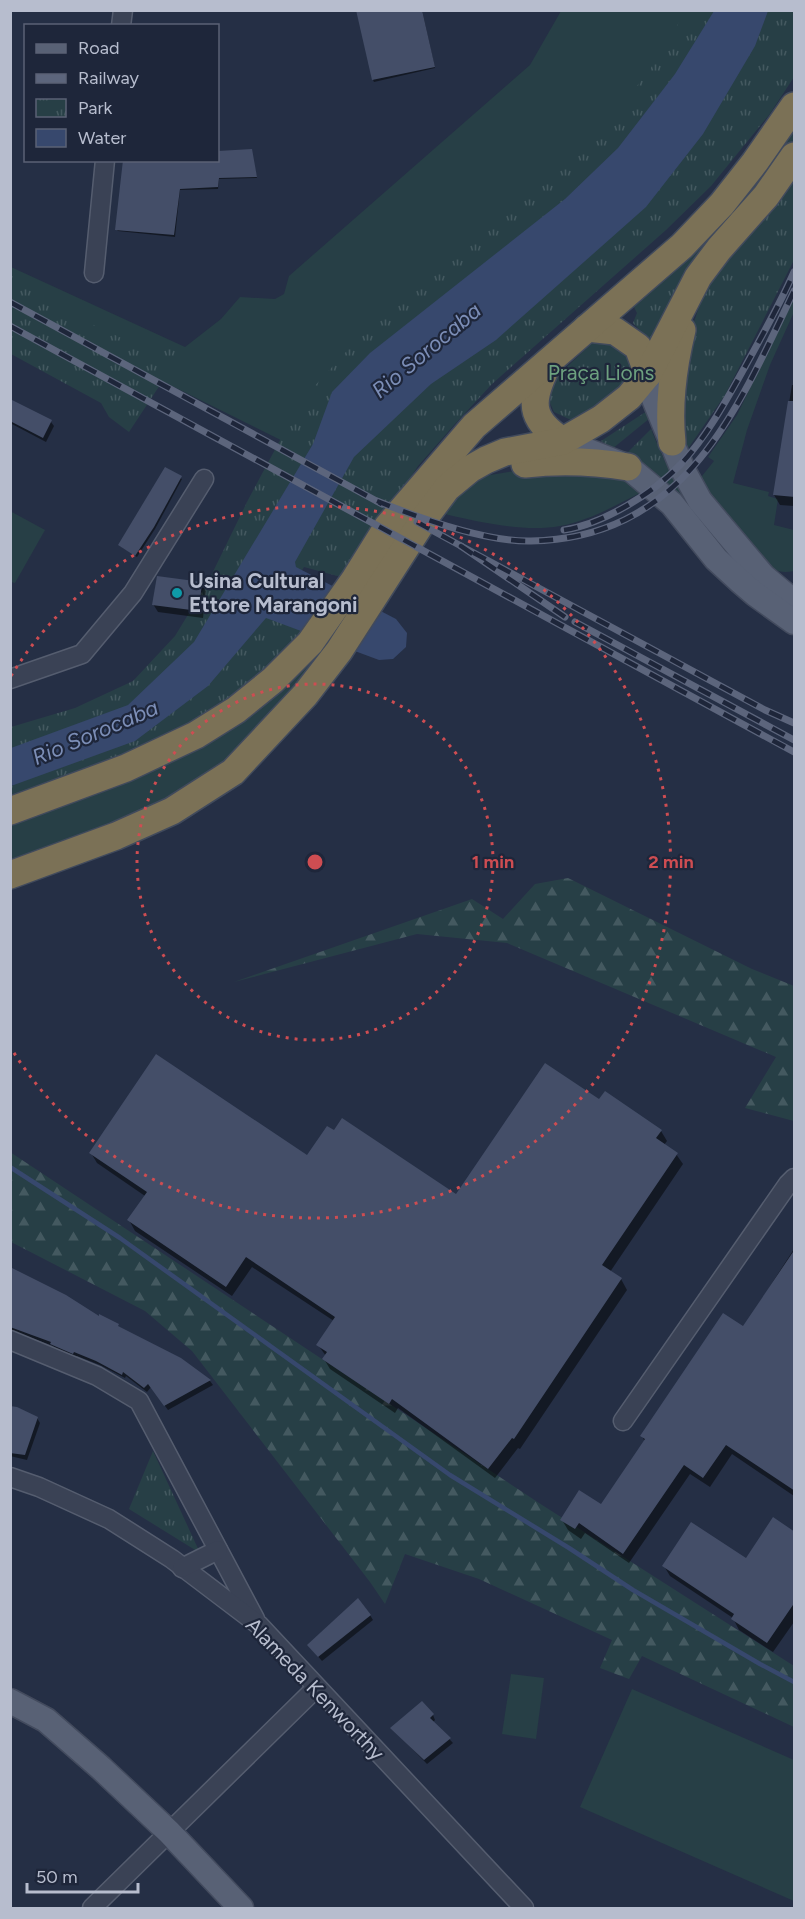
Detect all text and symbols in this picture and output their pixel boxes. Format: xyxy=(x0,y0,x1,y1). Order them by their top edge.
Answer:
legend xyxy=(24,24,219,162)
text: Road xyxy=(78,37,119,59)
text: Railway xyxy=(78,67,140,89)
text: Park xyxy=(78,97,113,119)
text: Water xyxy=(78,127,126,149)
water label: Rio Sorocaba xyxy=(366,297,487,404)
park label: Praça Lions xyxy=(548,360,654,385)
place label: Usina Cultural Ettore Marangoni xyxy=(189,568,357,617)
marker: Usina Cultural Ettore Marangoni xyxy=(170,586,184,600)
water label: Rio Sorocaba xyxy=(28,694,162,771)
text: 1 min xyxy=(472,851,514,873)
text: 2 min xyxy=(648,851,694,873)
centre of rings xyxy=(305,852,325,872)
street label: Alameda Kenworthy xyxy=(241,1612,390,1765)
scale bar xyxy=(27,1856,138,1894)
text: 50 m xyxy=(36,1866,78,1888)

